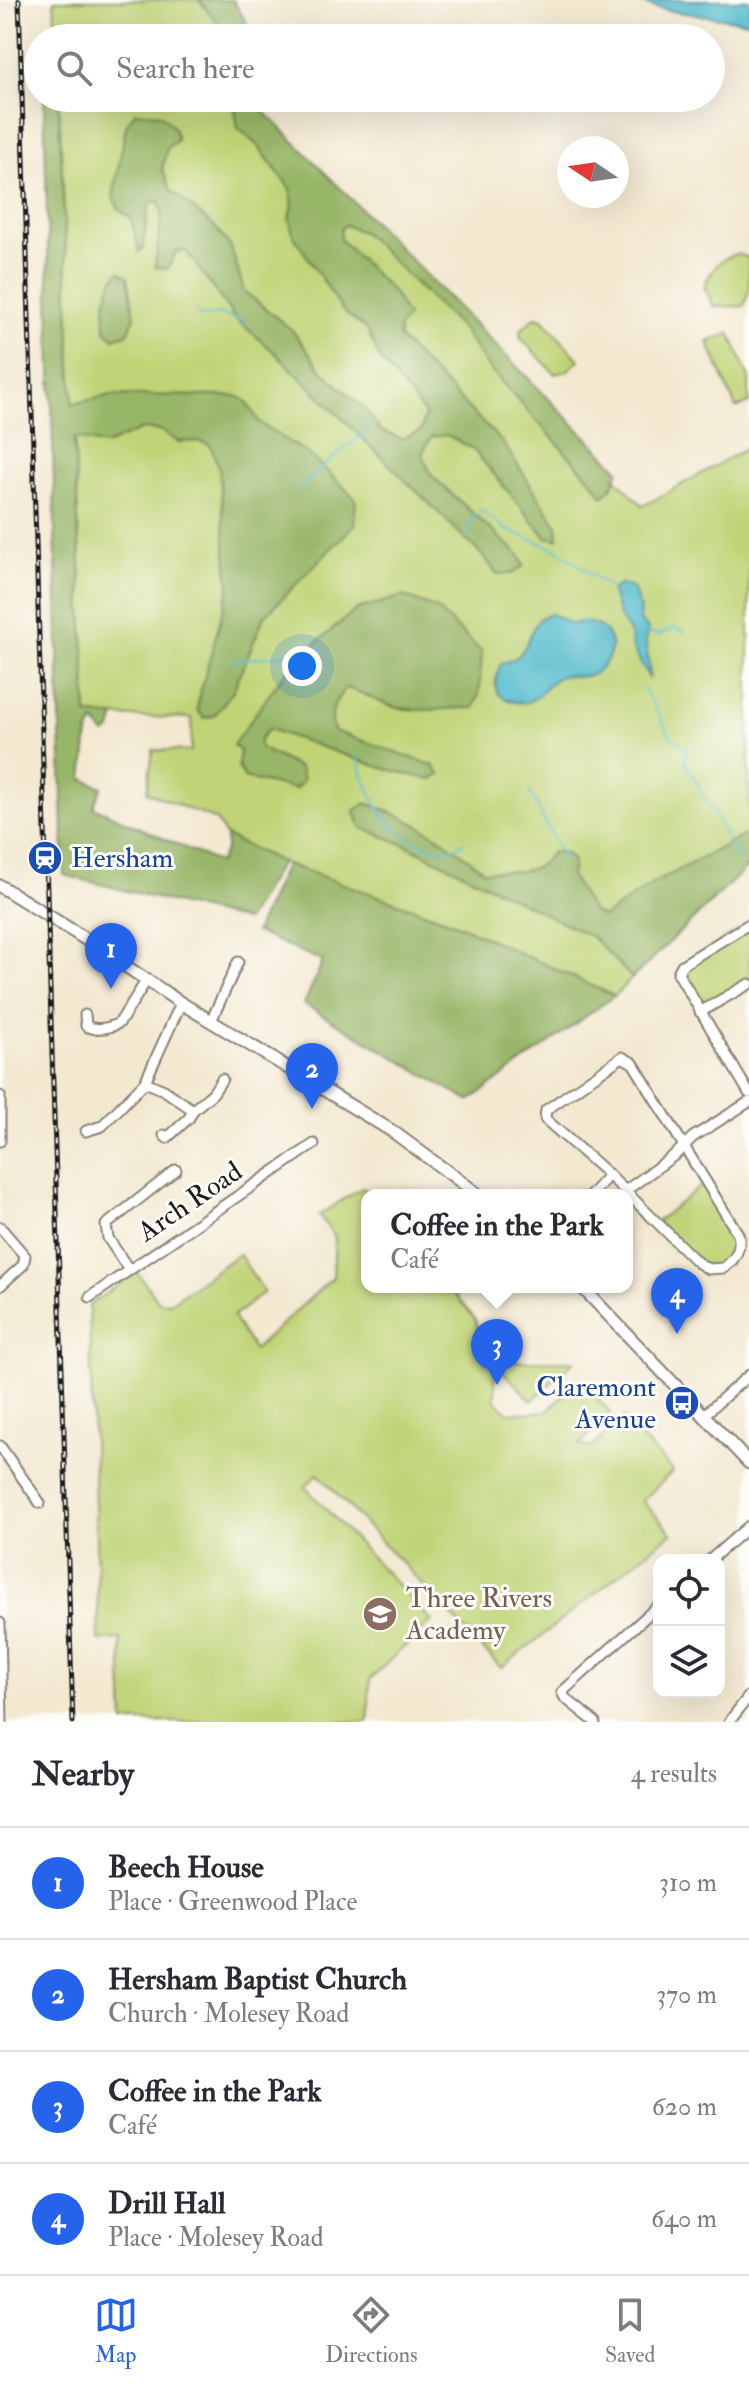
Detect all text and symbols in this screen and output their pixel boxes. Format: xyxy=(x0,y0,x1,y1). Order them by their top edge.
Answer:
search box xyxy=(24,24,725,112)
icon: search xyxy=(52,46,96,90)
text: Search here xyxy=(116,50,255,87)
north arrow xyxy=(557,136,629,208)
your location xyxy=(282,646,322,686)
station icon: Hersham xyxy=(26,839,64,877)
place label: Hersham xyxy=(71,841,173,876)
pin: 1 xyxy=(85,923,137,989)
pin: 2 xyxy=(286,1043,338,1109)
street label: Arch Road xyxy=(130,1154,249,1250)
popup xyxy=(361,1189,633,1293)
text: Coffee in the Park xyxy=(390,1207,604,1244)
text: Café xyxy=(390,1244,439,1276)
pin: 4 xyxy=(651,1268,703,1334)
pin: 3 xyxy=(471,1319,523,1385)
place label: Claremont Avenue xyxy=(536,1370,656,1437)
bus stop icon: Claremont Avenue xyxy=(663,1384,701,1422)
map controls xyxy=(653,1554,725,1698)
button: locate xyxy=(653,1554,725,1626)
place label: Three Rivers Academy xyxy=(405,1581,552,1648)
school or university icon: Three Rivers Academy xyxy=(361,1595,399,1633)
button: layers xyxy=(653,1626,725,1698)
text: Nearby xyxy=(32,1753,134,1796)
text: 4 results xyxy=(631,1758,717,1790)
text: Beech House xyxy=(108,1849,264,1886)
text: 1 xyxy=(53,1867,63,1899)
text: 310 m xyxy=(659,1867,717,1899)
text: Place · Greenwood Place xyxy=(108,1886,357,1918)
text: Hersham Baptist Church xyxy=(108,1961,407,1998)
text: 2 xyxy=(51,1979,65,2011)
text: 370 m xyxy=(656,1979,717,2011)
text: Church · Molesey Road xyxy=(108,1998,349,2030)
text: Coffee in the Park xyxy=(108,2073,322,2110)
text: 3 xyxy=(53,2091,63,2123)
text: 620 m xyxy=(652,2091,717,2123)
text: Café xyxy=(108,2110,157,2142)
text: Drill Hall xyxy=(108,2185,226,2222)
text: 4 xyxy=(51,2203,65,2235)
text: 640 m xyxy=(651,2203,717,2235)
text: Place · Molesey Road xyxy=(108,2222,323,2254)
tab: Map xyxy=(94,2293,138,2369)
tab: Directions xyxy=(325,2293,418,2369)
tab: Saved xyxy=(605,2293,655,2369)

